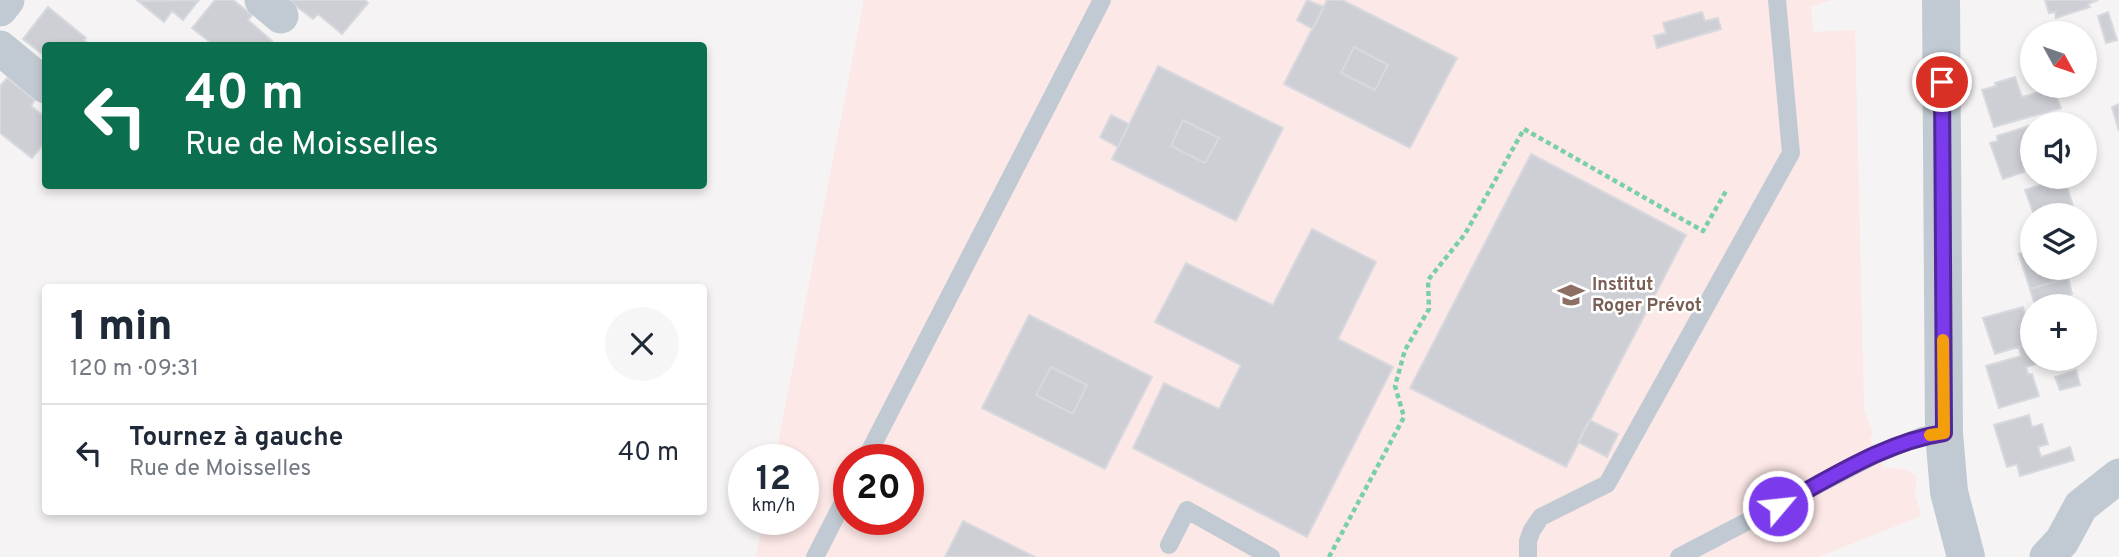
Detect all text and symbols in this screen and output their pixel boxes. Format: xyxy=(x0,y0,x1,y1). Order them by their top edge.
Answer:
north arrow xyxy=(2020,21,2096,98)
map controls xyxy=(2020,21,2097,371)
pin xyxy=(1912,52,1972,112)
icon: arrive xyxy=(1923,63,1961,101)
text: 40 m xyxy=(185,65,304,127)
icon: left xyxy=(70,70,161,161)
button: sound xyxy=(2020,112,2097,189)
text: Rue de Moisselles xyxy=(185,126,438,166)
button: layers xyxy=(2020,203,2097,280)
place label: Institut Roger Prévot xyxy=(1592,274,1702,318)
school or university icon: Institut Roger Prévot xyxy=(1556,280,1586,310)
button: + xyxy=(2020,294,2097,371)
text: 1 min xyxy=(70,302,173,355)
button: close xyxy=(605,307,679,381)
text: 120 m · 09:31 xyxy=(70,355,199,384)
text: Tournez à gauche xyxy=(129,422,343,455)
icon: left xyxy=(70,434,108,472)
text: 40 m xyxy=(618,437,679,470)
speed limit sign: 20 xyxy=(833,444,924,535)
text: Rue de Moisselles xyxy=(129,455,311,484)
text: 12 xyxy=(756,458,791,502)
position arrow xyxy=(1741,469,1815,543)
text: km/h xyxy=(752,495,795,518)

